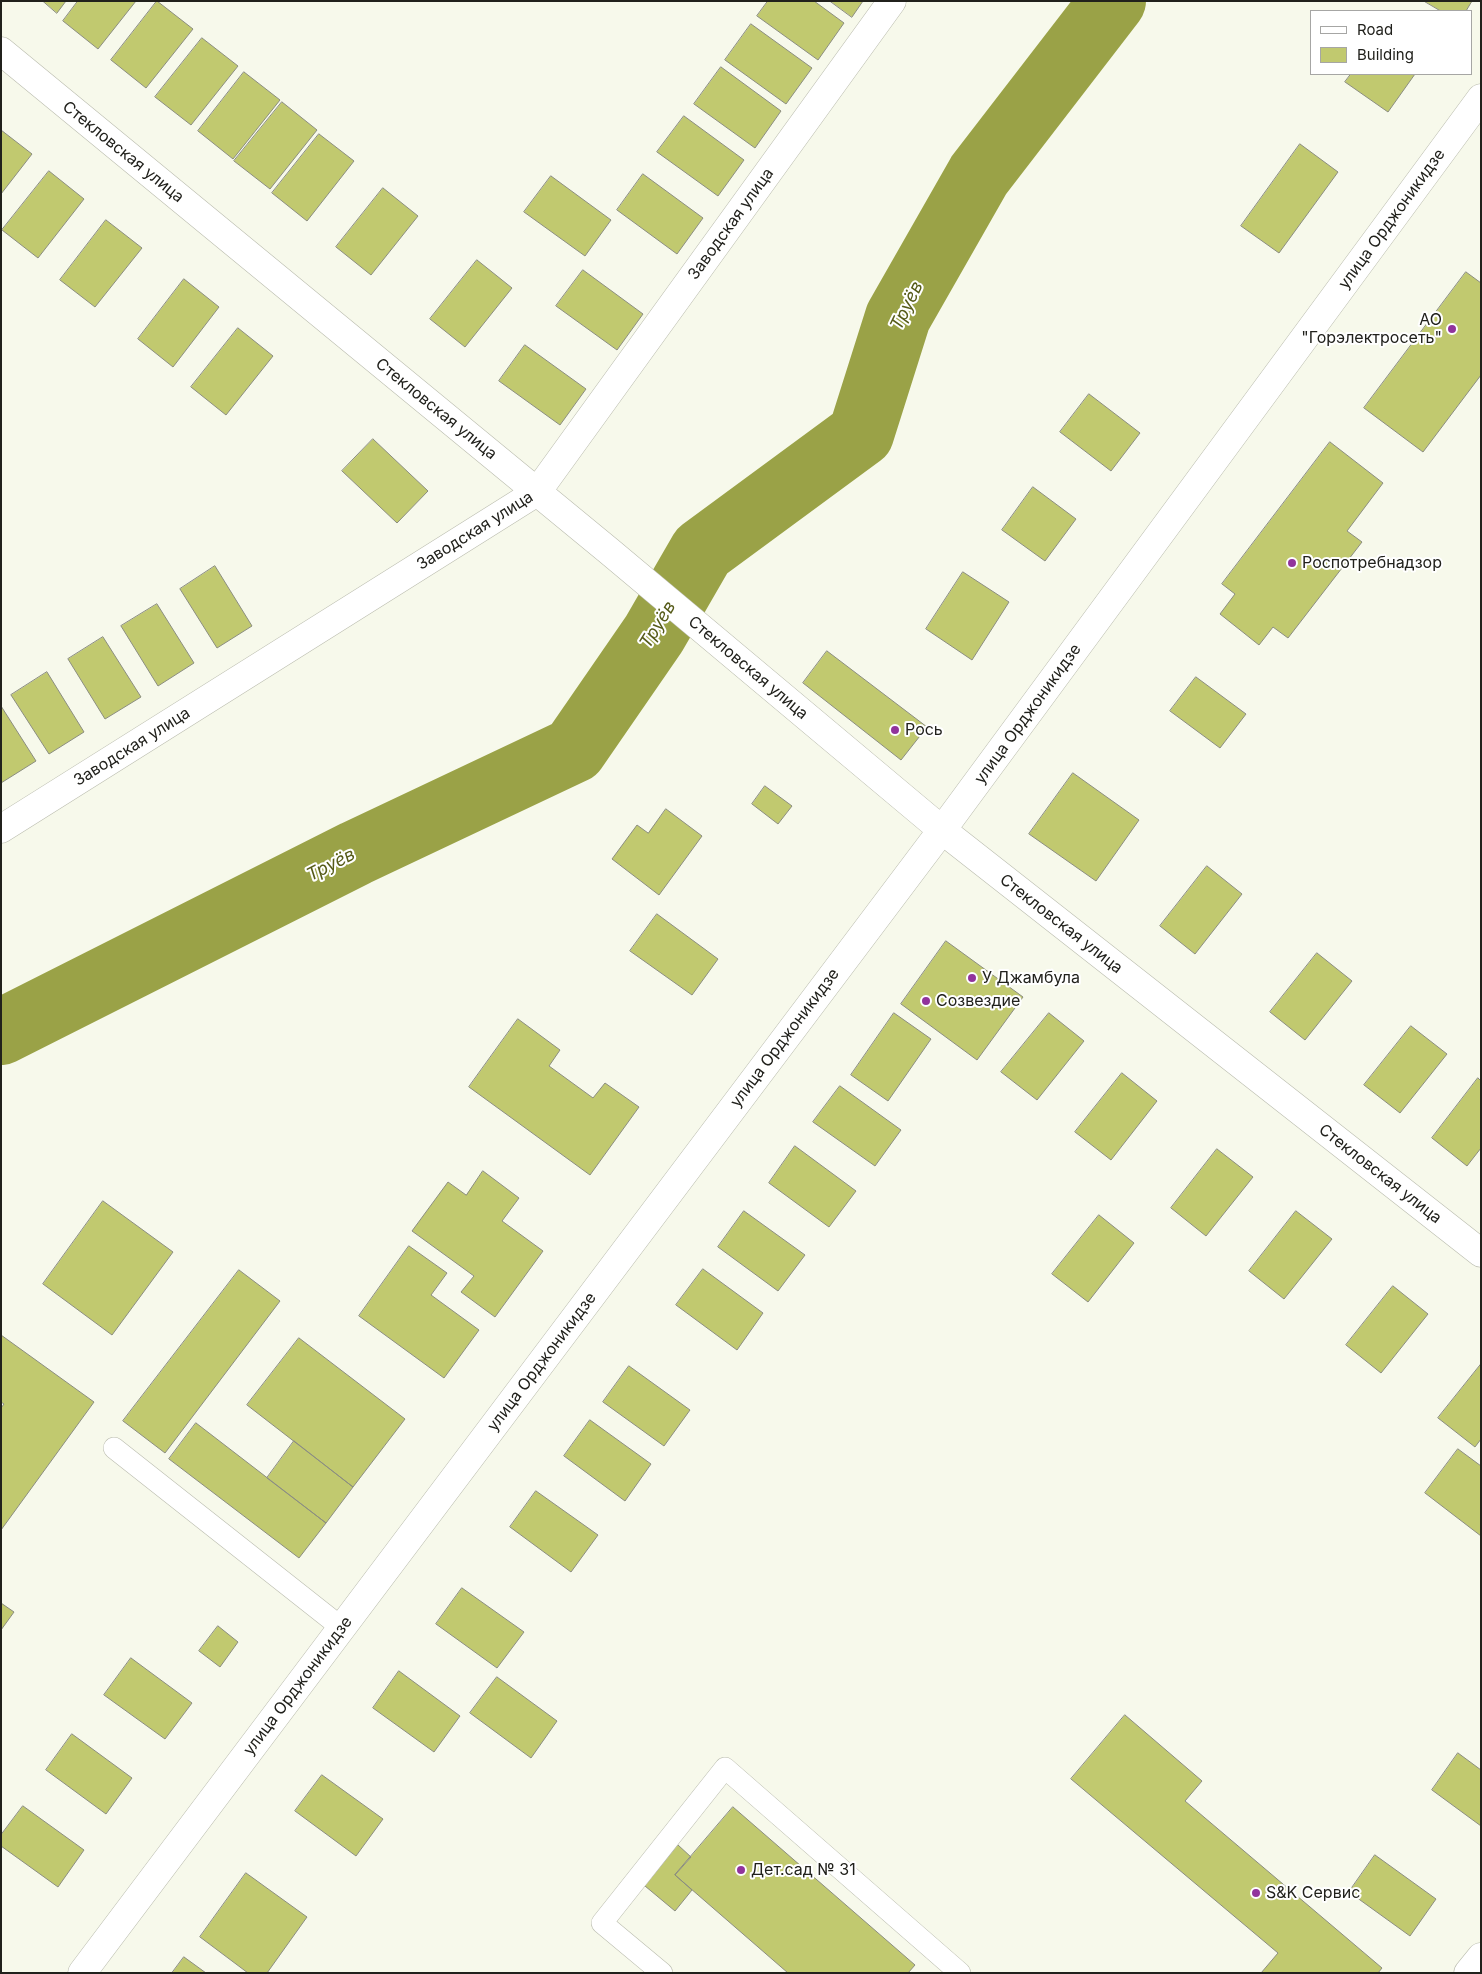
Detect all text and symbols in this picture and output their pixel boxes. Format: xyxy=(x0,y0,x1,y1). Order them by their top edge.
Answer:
legend xyxy=(1310,10,1472,75)
text: Road xyxy=(1357,20,1393,39)
text: Building xyxy=(1357,45,1414,64)
street label: Стекловская улица xyxy=(59,97,187,207)
street label: улица Орджоникидзе xyxy=(1335,145,1449,293)
street label: Заводская улица xyxy=(684,164,778,284)
water label: Труёв xyxy=(886,278,928,334)
place label: АО "Горэлектросеть" xyxy=(1301,310,1442,348)
marker: АО "Горэлектросеть" xyxy=(1446,323,1458,335)
street label: Стекловская улица xyxy=(372,354,500,464)
street label: Заводская улица xyxy=(413,488,537,574)
place label: Роспотребнадзор xyxy=(1302,553,1442,573)
marker: Роспотребнадзор xyxy=(1286,557,1298,569)
water label: Труёв xyxy=(635,597,681,653)
street label: Стекловская улица xyxy=(684,612,812,724)
street label: улица Орджоникидзе xyxy=(971,640,1085,788)
street label: Заводская улица xyxy=(70,704,194,790)
place label: Рось xyxy=(905,720,943,740)
marker: Рось xyxy=(889,724,901,736)
water label: Труёв xyxy=(303,844,359,886)
street label: Стекловская улица xyxy=(996,870,1126,978)
street label: улица Орджоникидзе xyxy=(727,965,843,1111)
place label: У Джамбула xyxy=(982,968,1080,988)
marker: У Джамбула xyxy=(966,972,978,984)
place label: Созвездие xyxy=(936,991,1020,1011)
marker: Созвездие xyxy=(920,995,932,1007)
street label: Стекловская улица xyxy=(1315,1120,1445,1228)
street label: улица Орджоникидзе xyxy=(484,1289,600,1435)
street label: улица Орджоникидзе xyxy=(240,1613,356,1759)
place label: Дет.сад № 31 xyxy=(751,1860,856,1880)
marker: Дет.сад № 31 xyxy=(735,1864,747,1876)
place label: S&K Сервис xyxy=(1266,1883,1360,1903)
marker: S&K Сервис xyxy=(1250,1887,1262,1899)

